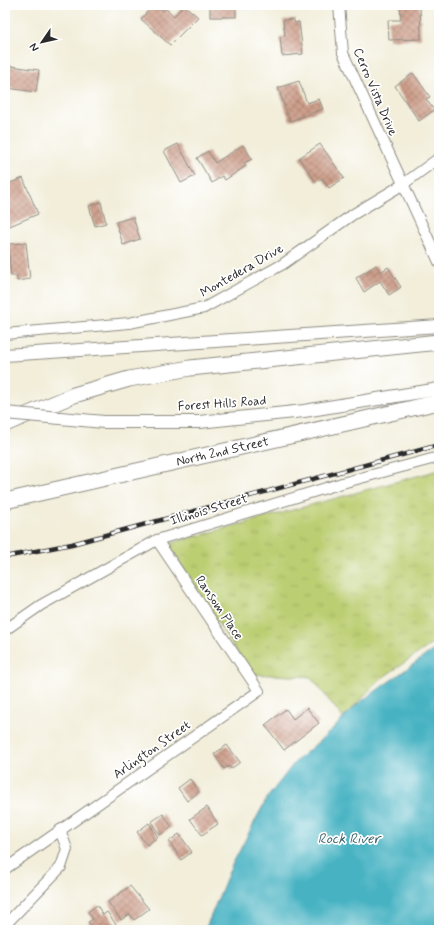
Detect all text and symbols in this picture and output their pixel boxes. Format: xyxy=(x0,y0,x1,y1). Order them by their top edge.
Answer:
north arrow xyxy=(22,22,62,62)
text: N xyxy=(27,40,42,54)
street label: Cerro Vista Drive xyxy=(349,45,401,139)
street label: Montedera Drive xyxy=(197,240,287,302)
street label: Forest Hills Road xyxy=(177,392,267,416)
street label: North 2nd Street xyxy=(174,433,270,470)
street label: Illinois Street xyxy=(168,490,250,530)
street label: Ransom Place xyxy=(191,573,247,644)
street label: Arlington Street xyxy=(110,717,195,785)
water label: Rock River xyxy=(318,830,383,848)

